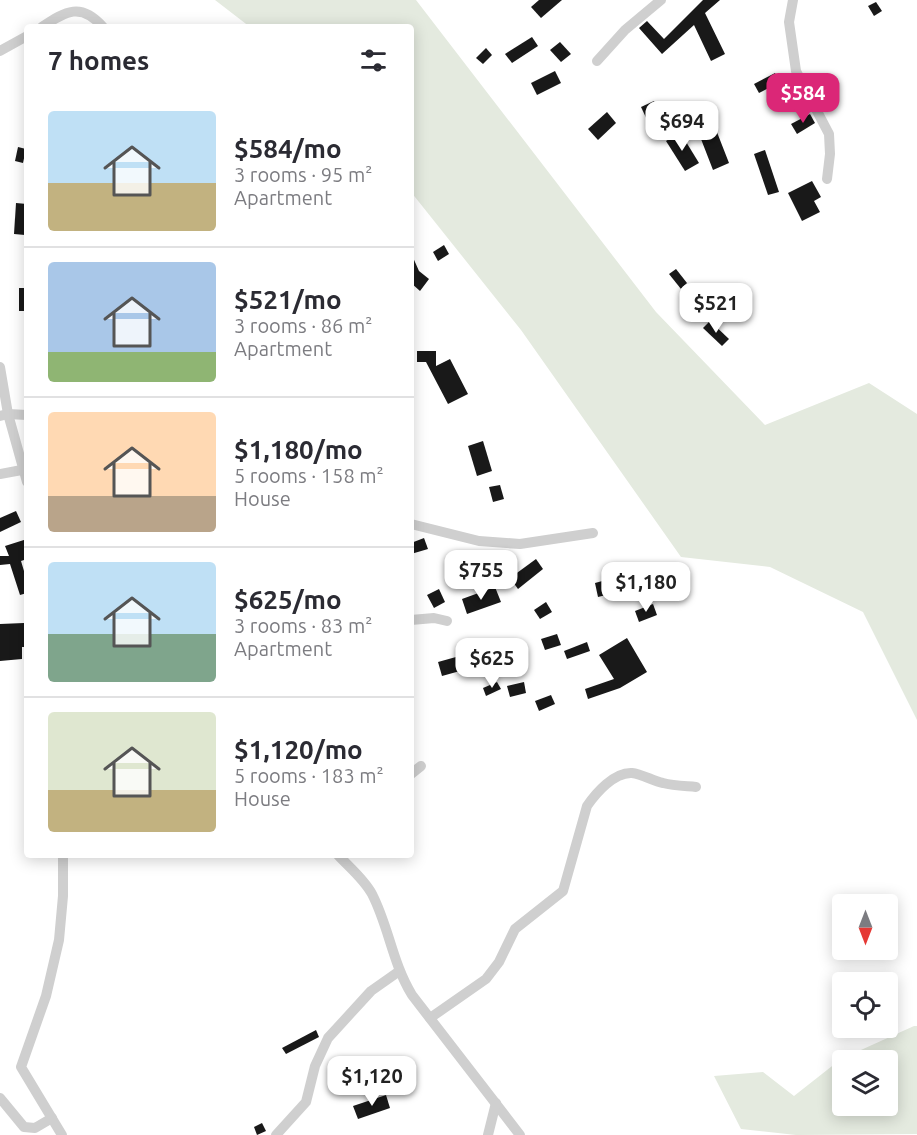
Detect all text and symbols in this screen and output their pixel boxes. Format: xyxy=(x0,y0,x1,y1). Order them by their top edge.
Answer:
icon: filters xyxy=(357,44,390,77)
text: 7 homes xyxy=(48,46,149,75)
pin: $584 xyxy=(767,73,839,124)
text: $584 xyxy=(780,81,826,104)
pin: $694 xyxy=(646,101,718,152)
text: $694 xyxy=(659,109,705,132)
text: $584/mo xyxy=(234,134,342,163)
icon: home xyxy=(96,135,168,207)
text: 3 rooms · 95 m² xyxy=(234,163,372,186)
text: Apartment xyxy=(234,186,332,209)
pin: $521 xyxy=(680,283,752,334)
text: $521/mo xyxy=(234,285,342,314)
icon: home xyxy=(96,286,168,358)
text: $521 xyxy=(693,291,739,314)
text: 3 rooms · 86 m² xyxy=(234,314,372,337)
text: Apartment xyxy=(234,337,332,360)
text: $1,180/mo xyxy=(234,435,363,464)
icon: home xyxy=(96,436,168,508)
text: 5 rooms · 158 m² xyxy=(234,464,384,487)
text: House xyxy=(234,487,291,510)
pin: $755 xyxy=(445,550,517,601)
text: $755 xyxy=(458,558,504,581)
pin: $1,180 xyxy=(597,562,695,613)
text: $1,180 xyxy=(615,570,677,593)
text: $625/mo xyxy=(234,585,342,614)
icon: home xyxy=(96,586,168,658)
text: 3 rooms · 83 m² xyxy=(234,614,372,637)
text: Apartment xyxy=(234,637,332,660)
pin: $625 xyxy=(456,638,528,689)
text: $625 xyxy=(469,646,515,669)
text: $1,120/mo xyxy=(234,735,363,764)
icon: home xyxy=(96,736,168,808)
text: 5 rooms · 183 m² xyxy=(234,764,384,787)
text: House xyxy=(234,787,291,810)
north arrow xyxy=(832,894,898,960)
map controls xyxy=(832,894,898,1116)
button: locate xyxy=(832,972,898,1038)
button: layers xyxy=(832,1050,898,1116)
pin: $1,120 xyxy=(323,1056,421,1107)
text: $1,120 xyxy=(341,1064,403,1087)

